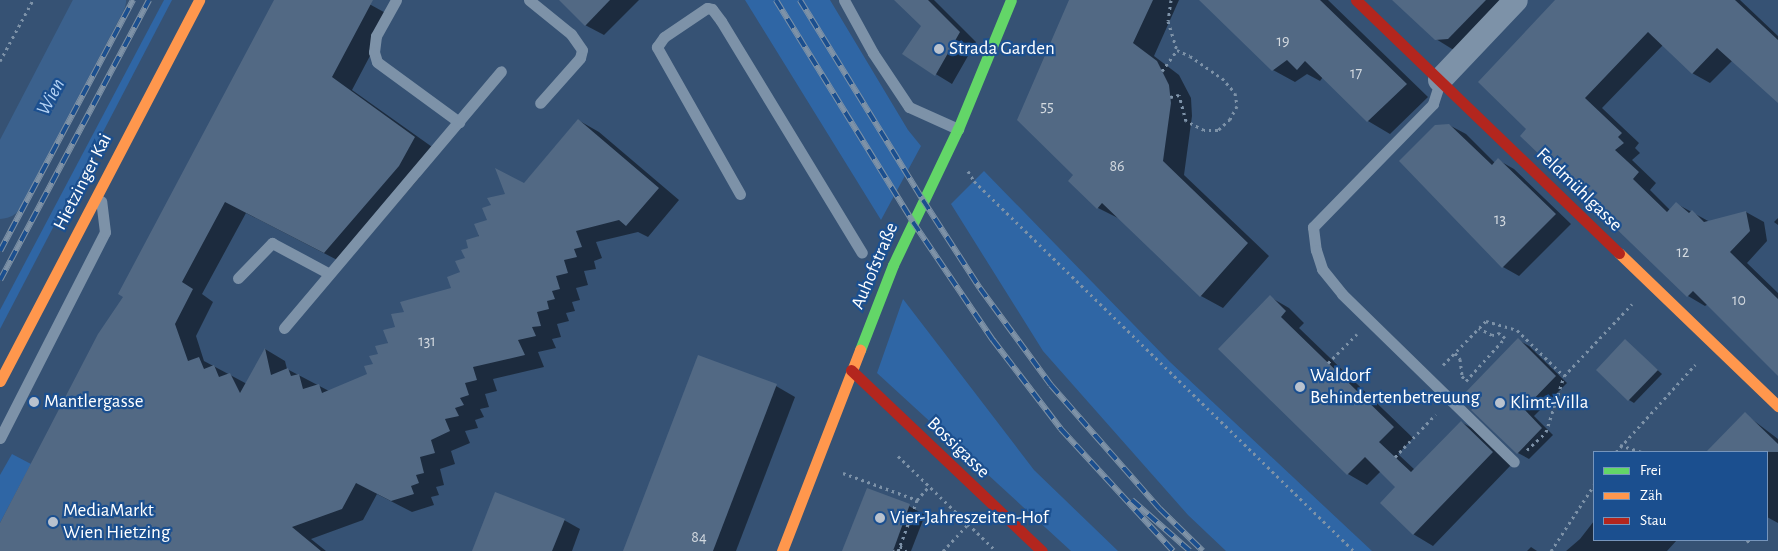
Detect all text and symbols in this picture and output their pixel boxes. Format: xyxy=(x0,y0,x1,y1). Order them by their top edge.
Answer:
house number: 19 xyxy=(1276,31,1290,51)
place label: Strada Garden xyxy=(949,38,1055,60)
marker: Strada Garden xyxy=(933,43,945,55)
house number: 17 xyxy=(1350,63,1362,83)
water label: Wien xyxy=(31,74,71,120)
house number: 55 xyxy=(1040,96,1054,116)
street label: Hietzinger Kai xyxy=(49,130,117,234)
street label: Feldmühlgasse xyxy=(1531,143,1627,237)
house number: 86 xyxy=(1109,156,1125,176)
house number: 13 xyxy=(1494,209,1506,229)
street label: Auhofstraße xyxy=(847,219,903,313)
house number: 12 xyxy=(1677,242,1689,262)
house number: 10 xyxy=(1732,290,1746,310)
house number: 131 xyxy=(418,331,436,351)
place label: Waldorf Behindertenbetreuung xyxy=(1310,365,1480,409)
marker: Waldorf Behindertenbetreuung xyxy=(1294,381,1306,393)
place label: Mantlergasse xyxy=(44,391,143,413)
place label: Klimt-Villa xyxy=(1510,392,1588,414)
marker: Mantlergasse xyxy=(28,396,40,408)
marker: Klimt-Villa xyxy=(1494,397,1506,409)
street label: Bossigasse xyxy=(922,412,994,484)
legend xyxy=(1593,451,1768,541)
text: Frei xyxy=(1640,463,1661,478)
text: Zäh xyxy=(1640,488,1663,503)
place label: MediaMarkt Wien Hietzing xyxy=(63,500,170,544)
place label: Vier-Jahreszeiten-Hof xyxy=(890,507,1049,529)
marker: Vier-Jahreszeiten-Hof xyxy=(874,512,886,524)
text: Stau xyxy=(1640,513,1666,528)
marker: MediaMarkt Wien Hietzing xyxy=(47,516,59,528)
house number: 84 xyxy=(691,527,707,547)

